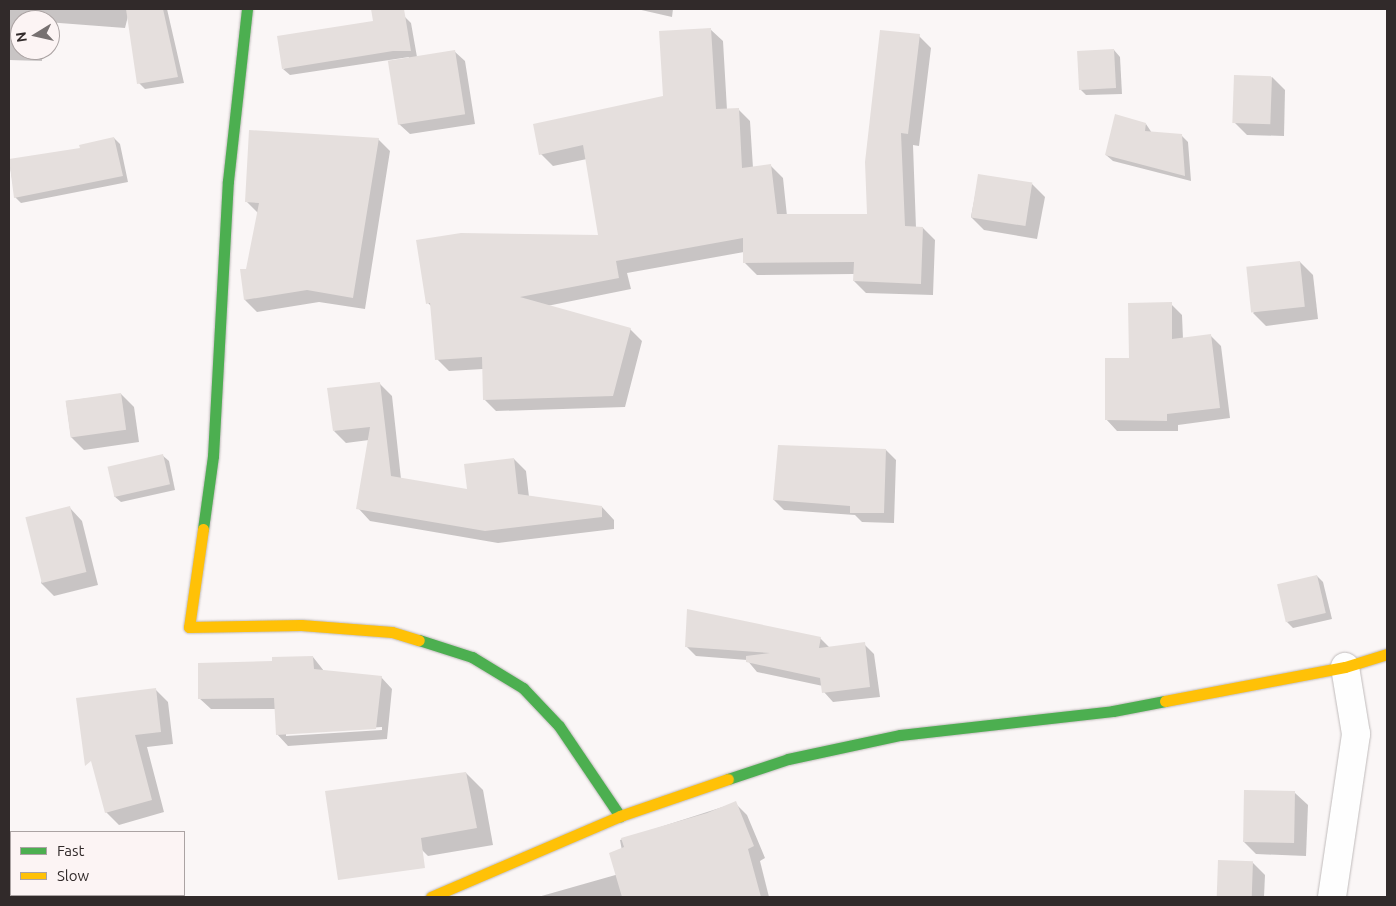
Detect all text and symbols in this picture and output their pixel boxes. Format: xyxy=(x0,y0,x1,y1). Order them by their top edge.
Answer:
north arrow xyxy=(10,10,60,60)
text: N xyxy=(12,31,30,44)
legend xyxy=(10,831,185,896)
text: Fast xyxy=(57,842,84,859)
text: Slow xyxy=(57,867,89,884)

